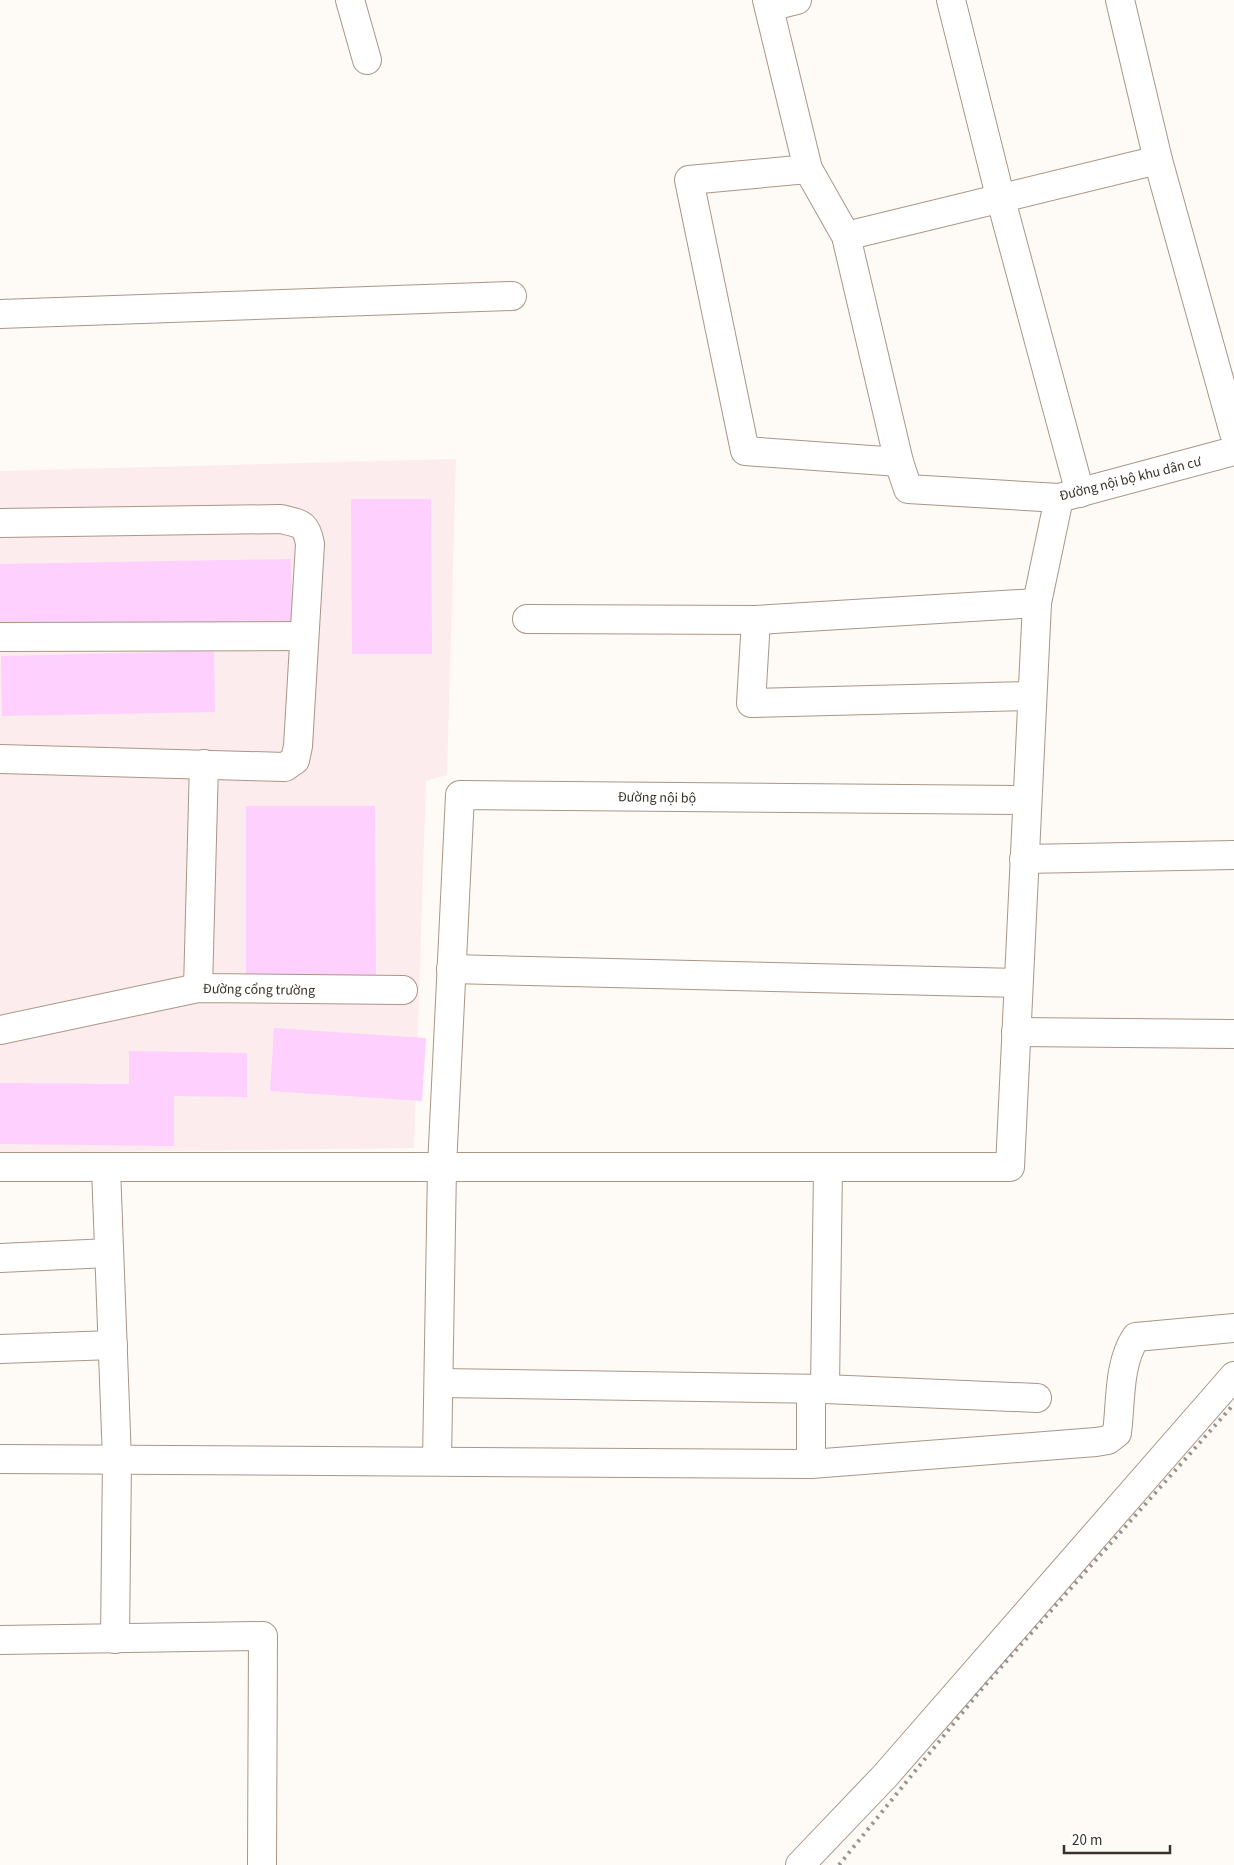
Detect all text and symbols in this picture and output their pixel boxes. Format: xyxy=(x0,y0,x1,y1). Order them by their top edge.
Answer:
street label: Đường nội bộ khu dân cư xyxy=(1057,452,1204,506)
street label: Đường nội bộ xyxy=(618,787,696,809)
street label: Đường cổng trường xyxy=(203,979,315,1001)
scale bar xyxy=(1064,1822,1170,1854)
text: 20 m xyxy=(1072,1830,1102,1851)

